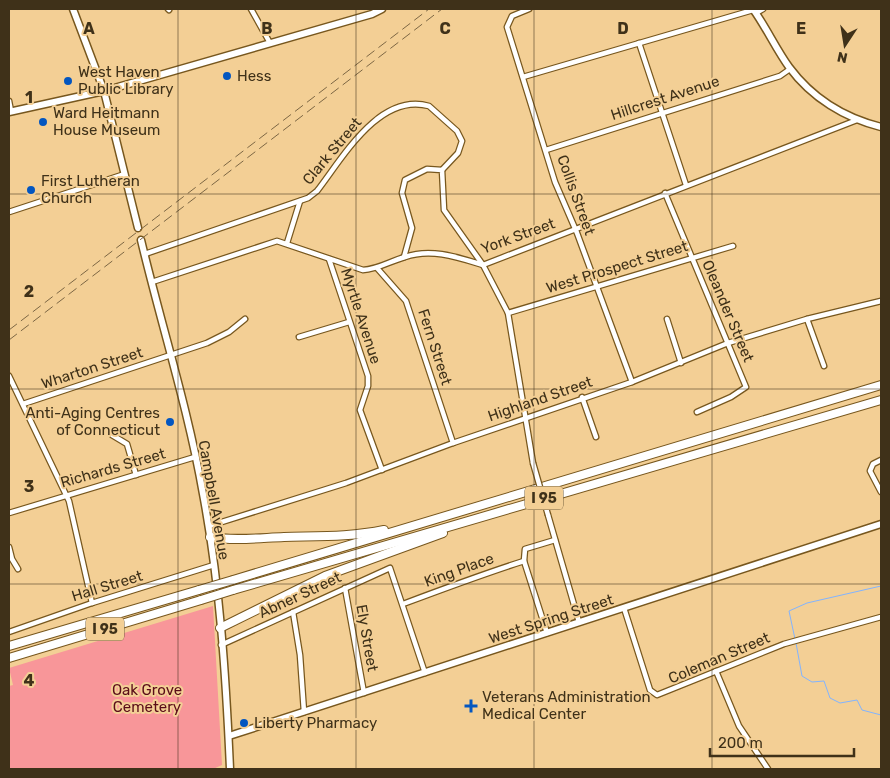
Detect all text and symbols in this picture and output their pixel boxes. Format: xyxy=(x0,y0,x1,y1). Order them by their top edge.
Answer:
text: A xyxy=(83,19,95,38)
text: B xyxy=(261,19,273,38)
text: C xyxy=(439,19,451,38)
text: D xyxy=(617,19,629,38)
text: E xyxy=(796,19,806,38)
north arrow xyxy=(820,20,870,70)
text: N xyxy=(836,48,849,67)
place label: West Haven Public Library xyxy=(78,63,174,98)
place label: Hess xyxy=(237,67,272,85)
marker: Hess xyxy=(221,70,233,82)
street label: Hillcrest Avenue xyxy=(608,72,722,124)
marker: West Haven Public Library xyxy=(62,75,74,87)
text: 1 xyxy=(25,88,33,107)
place label: Ward Heitmann House Museum xyxy=(53,104,160,139)
street label: Clark Street xyxy=(299,114,365,188)
marker: Ward Heitmann House Museum xyxy=(37,116,49,128)
street label: Collis Street xyxy=(553,152,599,238)
place label: First Lutheran Church xyxy=(41,172,140,207)
marker: First Lutheran Church xyxy=(25,184,37,196)
street label: York Street xyxy=(479,214,558,258)
street label: West Prospect Street xyxy=(544,237,690,297)
street label: Oleander Street xyxy=(698,257,758,365)
street label: Myrtle Avenue xyxy=(337,266,385,366)
text: 2 xyxy=(24,282,34,301)
street label: Fern Street xyxy=(414,307,456,387)
street label: Wharton Street xyxy=(39,343,145,393)
street label: Highland Street xyxy=(485,373,595,425)
place label: Anti-Aging Centres of Connecticut xyxy=(25,404,160,439)
marker: Anti-Aging Centres of Connecticut xyxy=(164,416,176,428)
street label: Campbell Avenue xyxy=(195,439,233,561)
street label: Richards Street xyxy=(58,444,168,492)
text: 3 xyxy=(24,477,34,496)
road number: I 95 xyxy=(525,486,563,509)
street label: King Place xyxy=(422,549,496,591)
street label: Hall Street xyxy=(69,567,145,605)
street label: Abner Street xyxy=(256,568,344,622)
street label: West Spring Street xyxy=(486,590,616,648)
street label: Ely Street xyxy=(352,603,382,673)
road number: I 95 xyxy=(86,618,124,640)
street label: Coleman Street xyxy=(666,628,773,687)
text: 4 xyxy=(24,671,35,690)
park label: Oak Grove Cemetery xyxy=(112,681,182,716)
place label: Veterans Administration Medical Center xyxy=(482,688,651,723)
marker: Veterans Administration Medical Center xyxy=(464,699,478,713)
place label: Liberty Pharmacy xyxy=(254,714,377,732)
marker: Liberty Pharmacy xyxy=(238,717,250,729)
scale bar xyxy=(710,726,854,758)
text: 200 m xyxy=(718,734,763,752)

